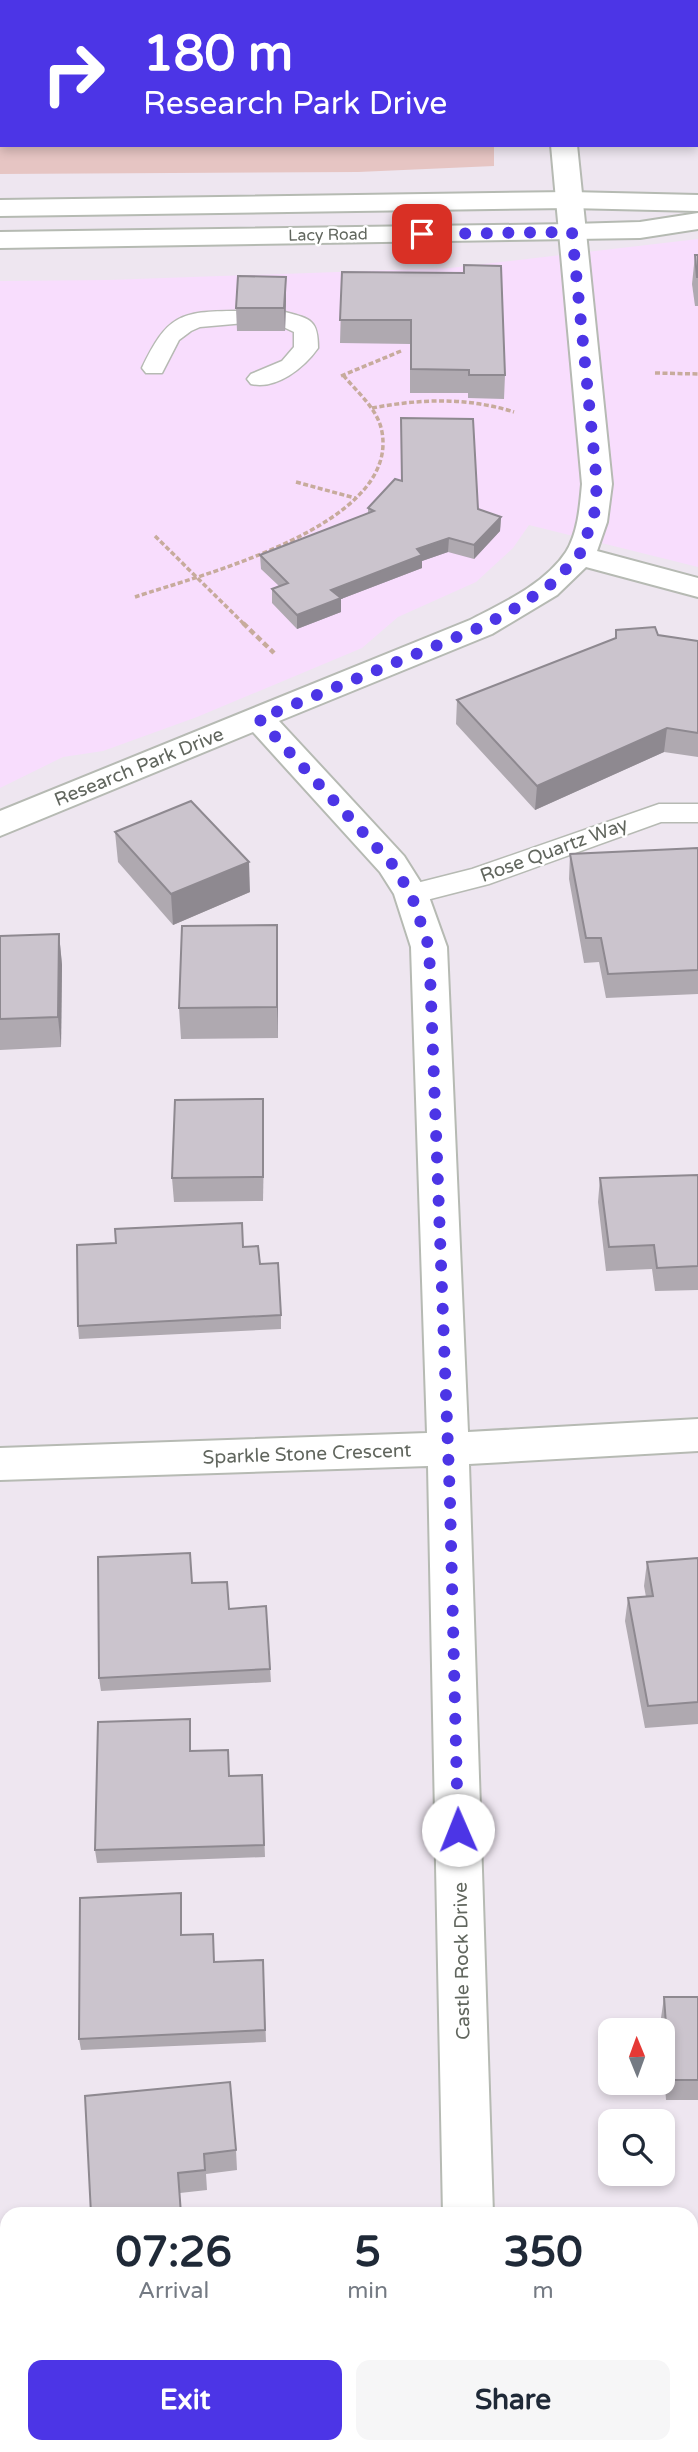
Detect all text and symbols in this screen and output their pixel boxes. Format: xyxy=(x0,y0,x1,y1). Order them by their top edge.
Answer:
text: 180 m xyxy=(143,25,293,84)
icon: right xyxy=(28,28,119,119)
text: Research Park Drive xyxy=(143,85,447,123)
pin xyxy=(392,204,452,264)
icon: arrive xyxy=(403,215,441,253)
street label: Lacy Road xyxy=(288,224,368,246)
street label: Research Park Drive xyxy=(51,723,227,811)
street label: Rose Quartz Way xyxy=(477,813,631,887)
street label: Sparkle Stone Crescent xyxy=(202,1439,412,1469)
position arrow xyxy=(421,1793,495,1867)
street label: Castle Rock Drive xyxy=(450,1882,474,2040)
north arrow xyxy=(598,2018,676,2095)
map controls xyxy=(598,2018,675,2186)
button: search xyxy=(598,2109,675,2186)
text: 07:26 xyxy=(115,2227,232,2278)
text: 5 xyxy=(354,2227,381,2278)
text: 350 xyxy=(503,2227,583,2278)
text: Arrival xyxy=(138,2277,209,2305)
text: min xyxy=(347,2277,388,2305)
text: m xyxy=(532,2277,554,2305)
button: Exit xyxy=(28,2360,342,2440)
button: Share xyxy=(356,2360,670,2440)

